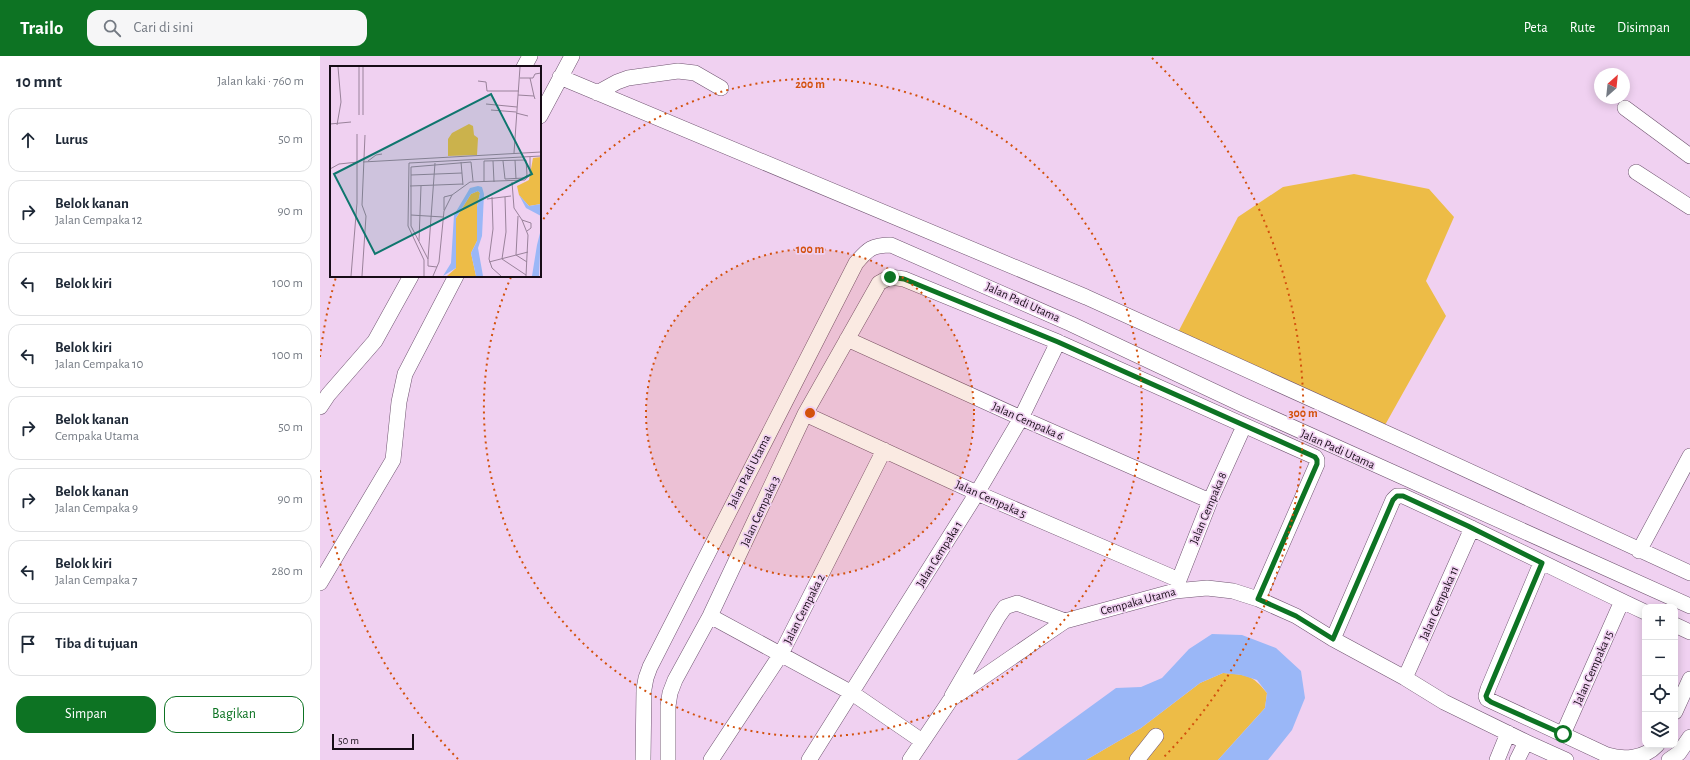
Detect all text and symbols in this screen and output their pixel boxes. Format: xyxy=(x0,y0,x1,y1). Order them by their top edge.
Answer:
search box xyxy=(87,10,367,46)
icon: search xyxy=(101,17,123,39)
text: Trailo xyxy=(20,19,63,38)
text: Cari di sini xyxy=(133,20,193,35)
text: Peta xyxy=(1524,21,1548,35)
text: Rute xyxy=(1570,21,1595,35)
text: Disimpan xyxy=(1617,21,1670,35)
inset map xyxy=(330,66,541,277)
north arrow xyxy=(1594,68,1630,104)
text: 10 mnt xyxy=(16,73,62,90)
text: Jalan kaki · 760 m xyxy=(217,75,304,88)
text: 200 m xyxy=(795,78,825,90)
icon: ahead xyxy=(17,129,39,151)
text: Lurus xyxy=(55,132,88,147)
text: 50 m xyxy=(278,133,303,146)
text: Belok kanan xyxy=(55,196,129,211)
icon: right xyxy=(17,201,39,223)
text: 90 m xyxy=(277,205,303,218)
text: Jalan Cempaka 12 xyxy=(55,214,142,227)
text: 100 m xyxy=(796,243,824,255)
route end xyxy=(881,268,899,286)
icon: left xyxy=(17,273,39,295)
text: Belok kiri xyxy=(55,276,112,291)
text: 100 m xyxy=(272,277,303,290)
street label: Jalan Padi Utama xyxy=(984,280,1062,324)
text: Belok kiri xyxy=(55,340,112,355)
icon: left xyxy=(17,345,39,367)
text: 100 m xyxy=(272,349,303,362)
text: Jalan Cempaka 10 xyxy=(55,358,143,371)
street label: Jalan Cempaka 6 xyxy=(990,400,1066,442)
centre of rings xyxy=(803,406,817,420)
text: 300 m xyxy=(1288,407,1318,419)
text: Belok kanan xyxy=(55,412,129,427)
icon: right xyxy=(17,417,39,439)
text: 50 m xyxy=(278,421,303,434)
street label: Jalan Padi Utama xyxy=(1299,427,1377,471)
text: Cempaka Utama xyxy=(55,430,139,443)
street label: Jalan Padi Utama xyxy=(725,432,773,509)
street label: Jalan Cempaka 8 xyxy=(1187,470,1229,546)
street label: Jalan Cempaka 3 xyxy=(738,474,782,548)
street label: Jalan Cempaka 5 xyxy=(954,478,1028,520)
text: Belok kanan xyxy=(55,484,129,499)
icon: right xyxy=(17,489,39,511)
text: 90 m xyxy=(277,493,303,506)
text: Jalan Cempaka 9 xyxy=(55,502,138,515)
street label: Jalan Cempaka 1 xyxy=(914,519,964,589)
text: Belok kiri xyxy=(55,556,112,571)
icon: left xyxy=(17,561,39,583)
street label: Jalan Cempaka 11 xyxy=(1417,564,1461,642)
text: 280 m xyxy=(272,565,303,578)
street label: Jalan Cempaka 2 xyxy=(781,572,827,646)
text: Jalan Cempaka 7 xyxy=(55,574,137,587)
street label: Cempaka Utama xyxy=(1099,585,1177,617)
map controls xyxy=(1642,604,1678,748)
button: + xyxy=(1642,604,1678,640)
street label: Jalan Cempaka 15 xyxy=(1571,629,1615,707)
icon: arrive xyxy=(17,633,39,655)
text: Tiba di tujuan xyxy=(55,636,138,651)
button: − xyxy=(1642,640,1678,676)
button: locate xyxy=(1642,676,1678,712)
button: Simpan xyxy=(16,696,156,733)
button: Bagikan xyxy=(164,696,304,733)
button: layers xyxy=(1642,712,1678,748)
route start xyxy=(1554,725,1572,743)
scale bar xyxy=(332,732,414,751)
text: 50 m xyxy=(338,735,359,746)

